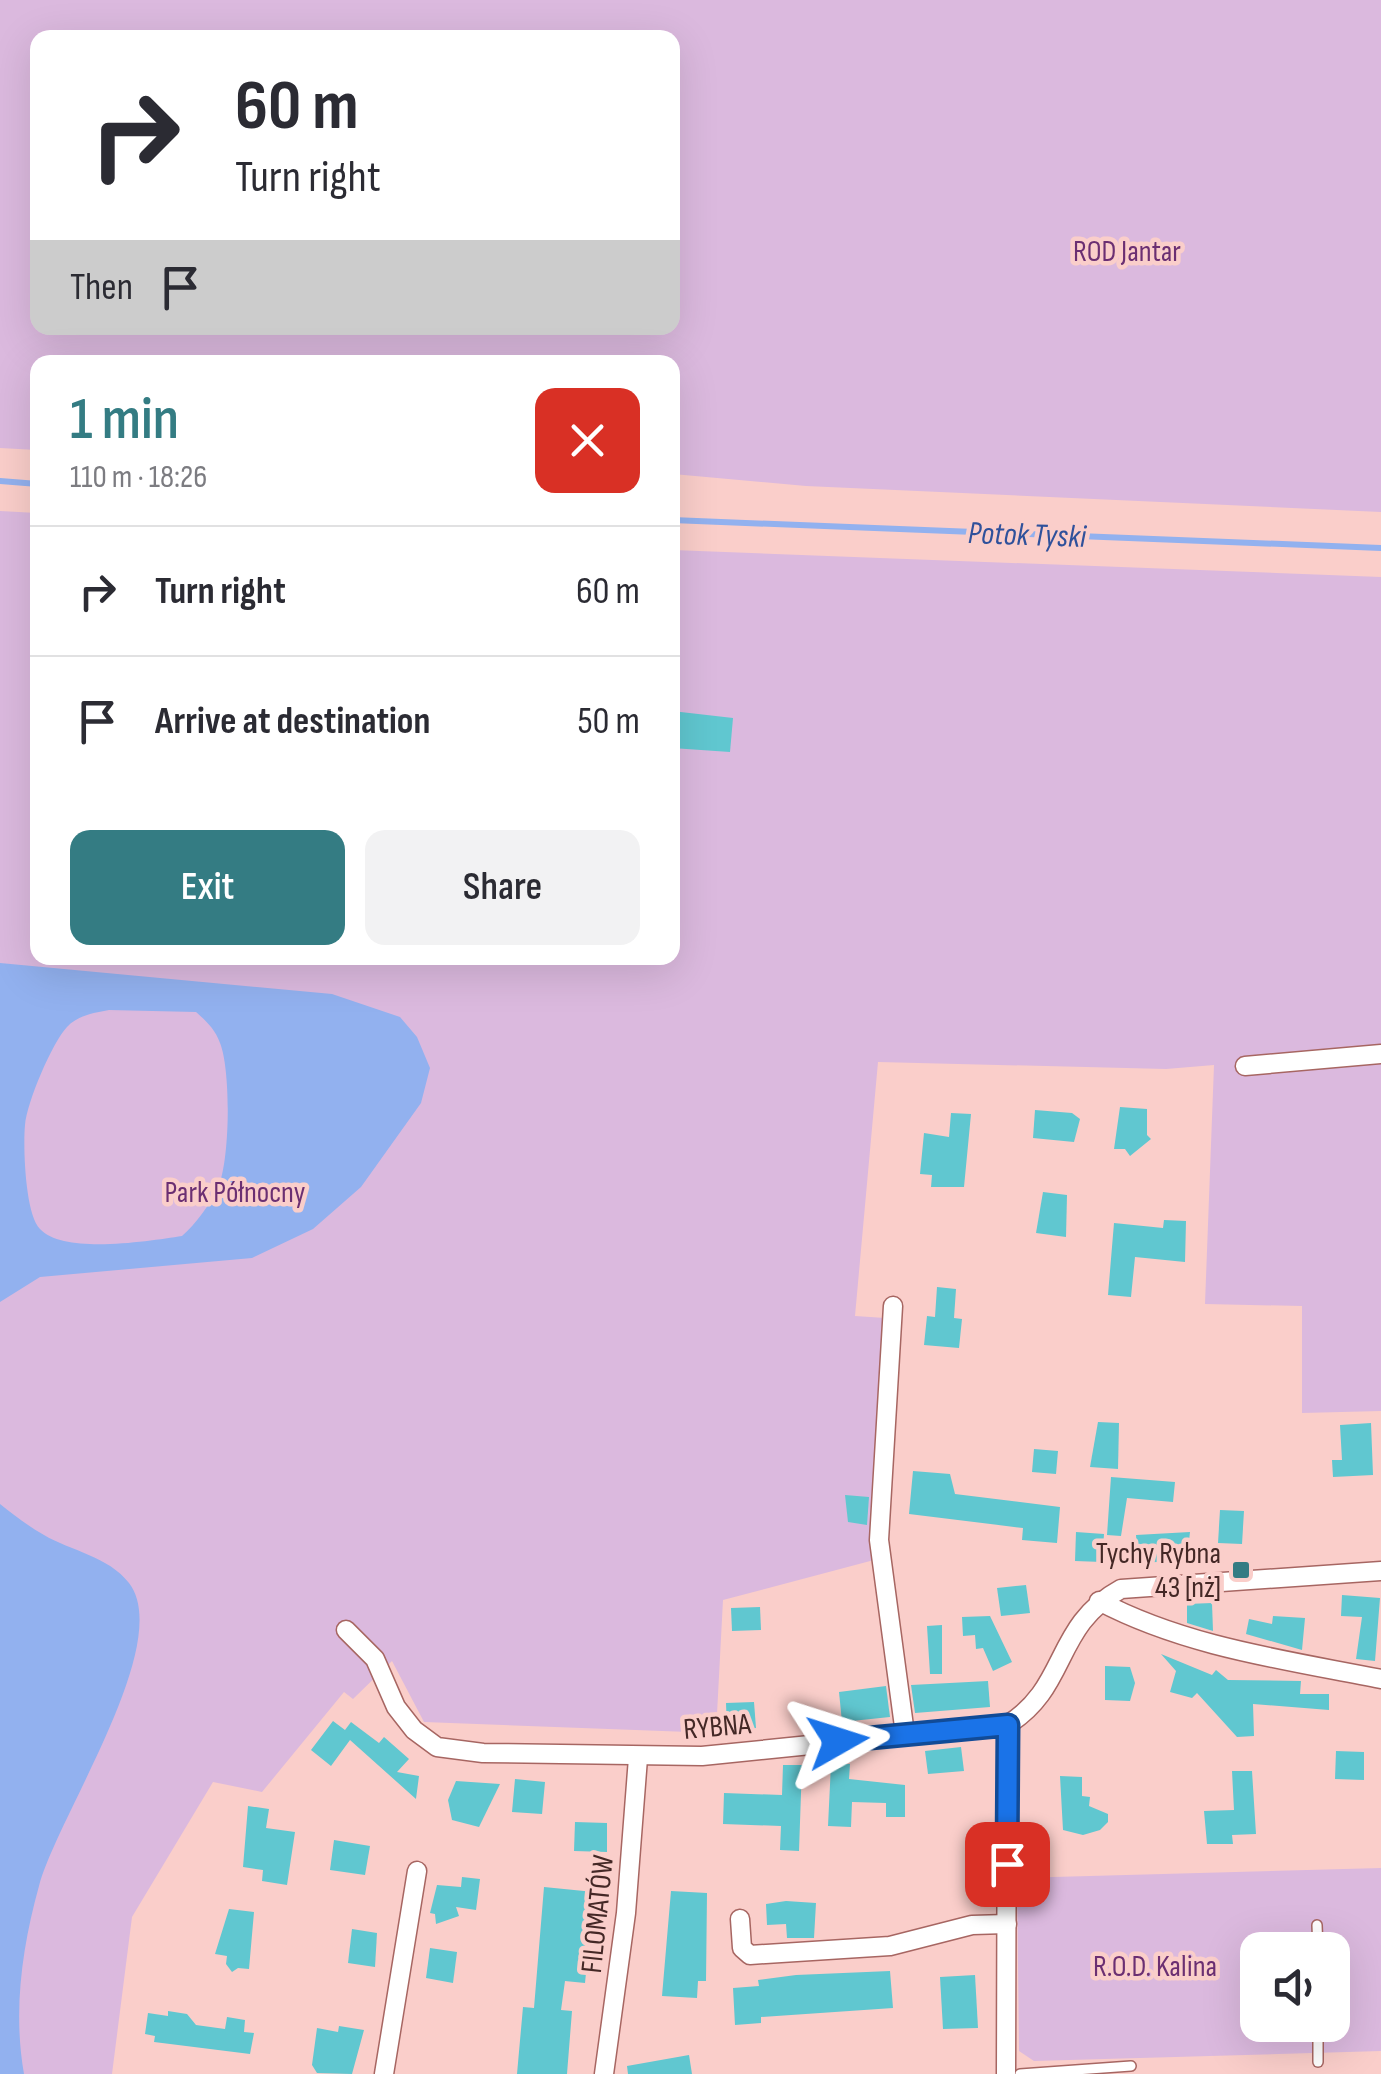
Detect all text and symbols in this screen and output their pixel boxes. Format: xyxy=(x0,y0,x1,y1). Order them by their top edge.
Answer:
text: 60 m xyxy=(235,65,359,149)
icon: right xyxy=(70,70,200,200)
text: Turn right xyxy=(235,150,381,205)
park label: ROD Jantar xyxy=(1073,234,1181,270)
icon: arrive xyxy=(153,260,208,315)
text: Then xyxy=(70,265,133,310)
text: 1 min xyxy=(70,384,179,456)
button: close xyxy=(535,388,640,493)
text: 110 m · 18:26 xyxy=(70,458,207,497)
water label: Potok Tyski xyxy=(967,514,1088,557)
icon: right xyxy=(70,564,125,619)
text: Turn right xyxy=(155,569,286,614)
text: 60 m xyxy=(576,569,640,614)
icon: arrive xyxy=(70,694,125,749)
text: Arrive at destination xyxy=(155,699,430,744)
text: 50 m xyxy=(577,699,640,744)
button: Exit xyxy=(70,830,345,945)
button: Share xyxy=(365,830,640,945)
park label: Park Północny xyxy=(165,1175,306,1211)
place label: Tychy Rybna 43 [nż] xyxy=(1096,1536,1221,1606)
marker: Tychy Rybna 43 [nż] xyxy=(1230,1559,1252,1581)
position arrow xyxy=(786,1689,890,1793)
street label: RYBNA xyxy=(682,1706,752,1748)
pin xyxy=(965,1822,1050,1907)
icon: arrive xyxy=(980,1837,1035,1892)
street label: FILOMATÓW xyxy=(574,1853,622,1975)
map controls xyxy=(1240,1932,1350,2042)
button: sound xyxy=(1240,1932,1350,2042)
park label: R.O.D. Kalina xyxy=(1093,1949,1217,1985)

